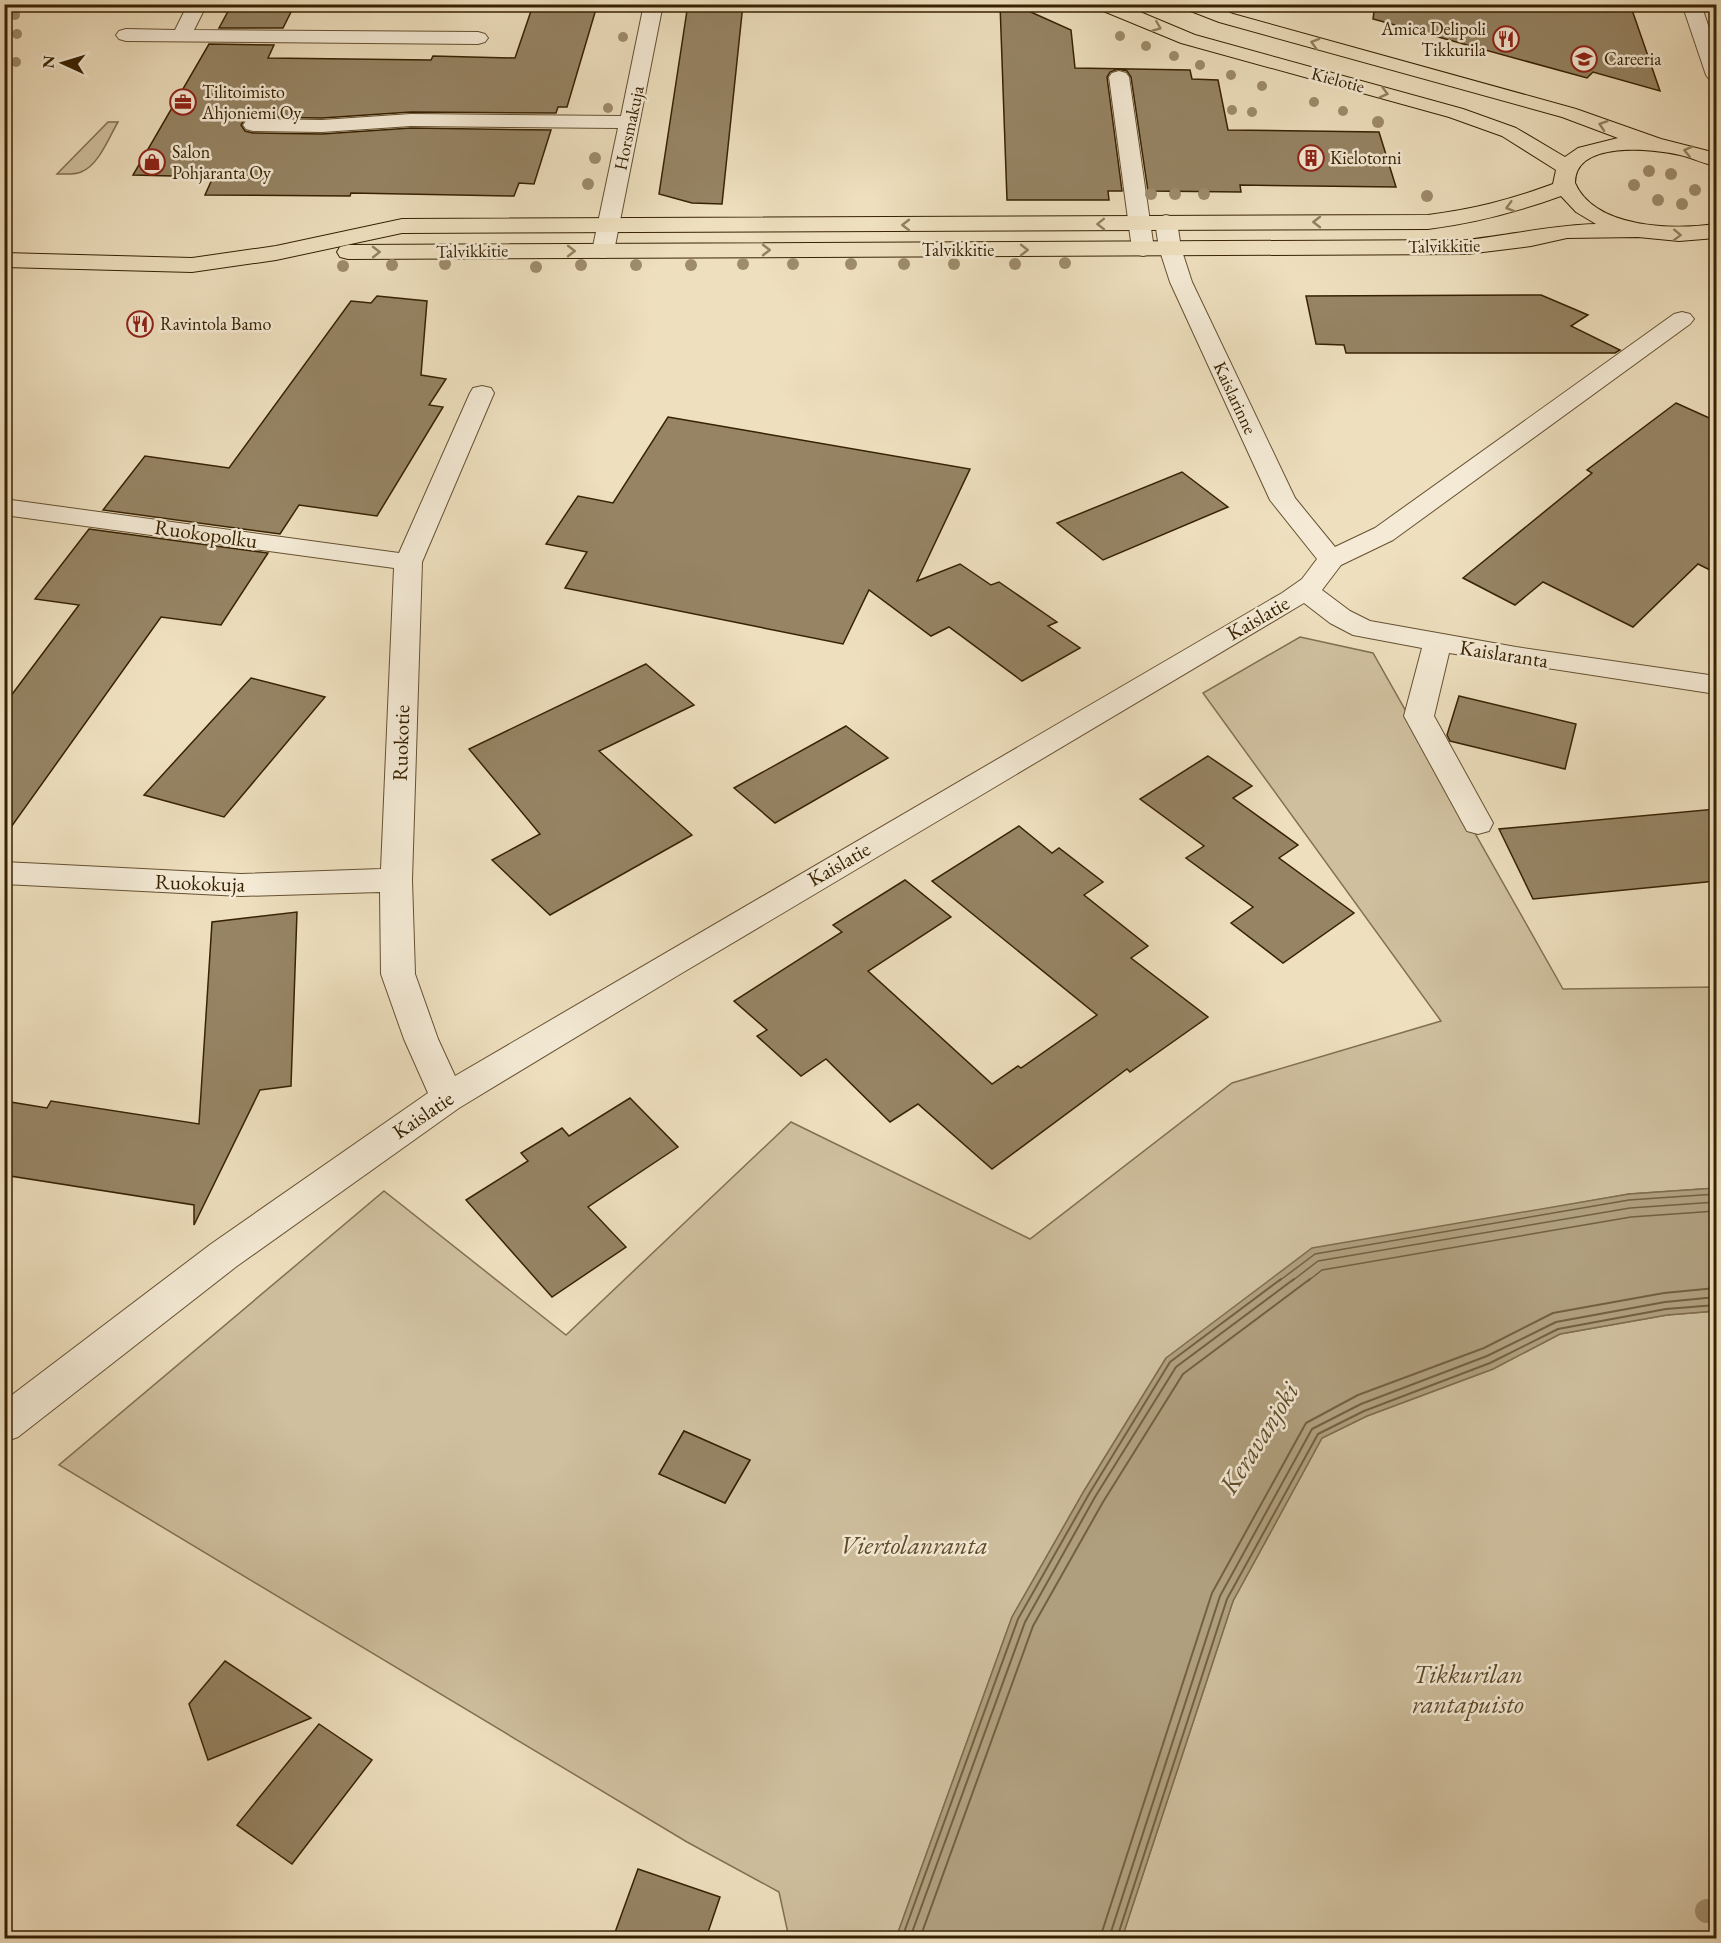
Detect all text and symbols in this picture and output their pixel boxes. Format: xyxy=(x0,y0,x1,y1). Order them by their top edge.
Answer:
place label: Amica Delipoli Tikkurila xyxy=(1380,17,1487,61)
one-way arrow xyxy=(1151,19,1162,32)
restaurant icon: Amica Delipoli Tikkurila xyxy=(1491,24,1521,54)
north arrow xyxy=(33,33,93,93)
one-way arrow xyxy=(1310,38,1320,50)
school or university icon: Careeria xyxy=(1569,44,1599,74)
place label: Careeria xyxy=(1604,47,1662,70)
text: N xyxy=(38,55,59,69)
street label: Kielotie xyxy=(1309,61,1367,98)
place label: Tilitoimisto Ahjoniemi Oy xyxy=(201,80,301,124)
street label: Horsmakuja xyxy=(608,83,649,172)
one-way arrow xyxy=(1379,86,1389,98)
office icon: Tilitoimisto Ahjoniemi Oy xyxy=(168,87,198,117)
one-way arrow xyxy=(1598,120,1609,133)
place label: Salon Pohjaranta Oy xyxy=(172,140,271,184)
building icon: Kielotorni xyxy=(1296,143,1326,173)
one-way arrow xyxy=(1683,145,1693,158)
place label: Kielotorni xyxy=(1330,146,1402,169)
shop icon: Salon Pohjaranta Oy xyxy=(137,147,167,177)
one-way arrow xyxy=(1505,199,1515,212)
one-way arrow xyxy=(1312,216,1321,228)
one-way arrow xyxy=(1096,218,1105,230)
one-way arrow xyxy=(901,219,910,231)
one-way arrow xyxy=(1673,228,1682,241)
street label: Talvikkitie xyxy=(1408,233,1480,258)
street label: Talvikkitie xyxy=(436,238,508,263)
street label: Talvikkitie xyxy=(922,238,994,261)
one-way arrow xyxy=(762,244,771,256)
one-way arrow xyxy=(1020,244,1029,256)
one-way arrow xyxy=(567,245,576,257)
one-way arrow xyxy=(372,246,381,258)
restaurant icon: Ravintola Bamo xyxy=(125,309,155,339)
place label: Ravintola Bamo xyxy=(160,312,272,335)
street label: Kaislarinne xyxy=(1209,358,1262,438)
street label: Ruokopolku xyxy=(153,513,259,554)
street label: Kaislatie xyxy=(1222,589,1294,646)
street label: Kaislaranta xyxy=(1458,633,1551,674)
street label: Ruokotie xyxy=(386,704,415,782)
street label: Kaislatie xyxy=(803,835,875,892)
street label: Ruokokuja xyxy=(155,867,246,898)
street label: Kaislatie xyxy=(387,1084,458,1145)
water label: Keravanjoki xyxy=(1210,1375,1307,1501)
park label: Viertolanranta xyxy=(840,1528,988,1562)
park label: Tikkurilan rantapuisto xyxy=(1412,1657,1524,1721)

